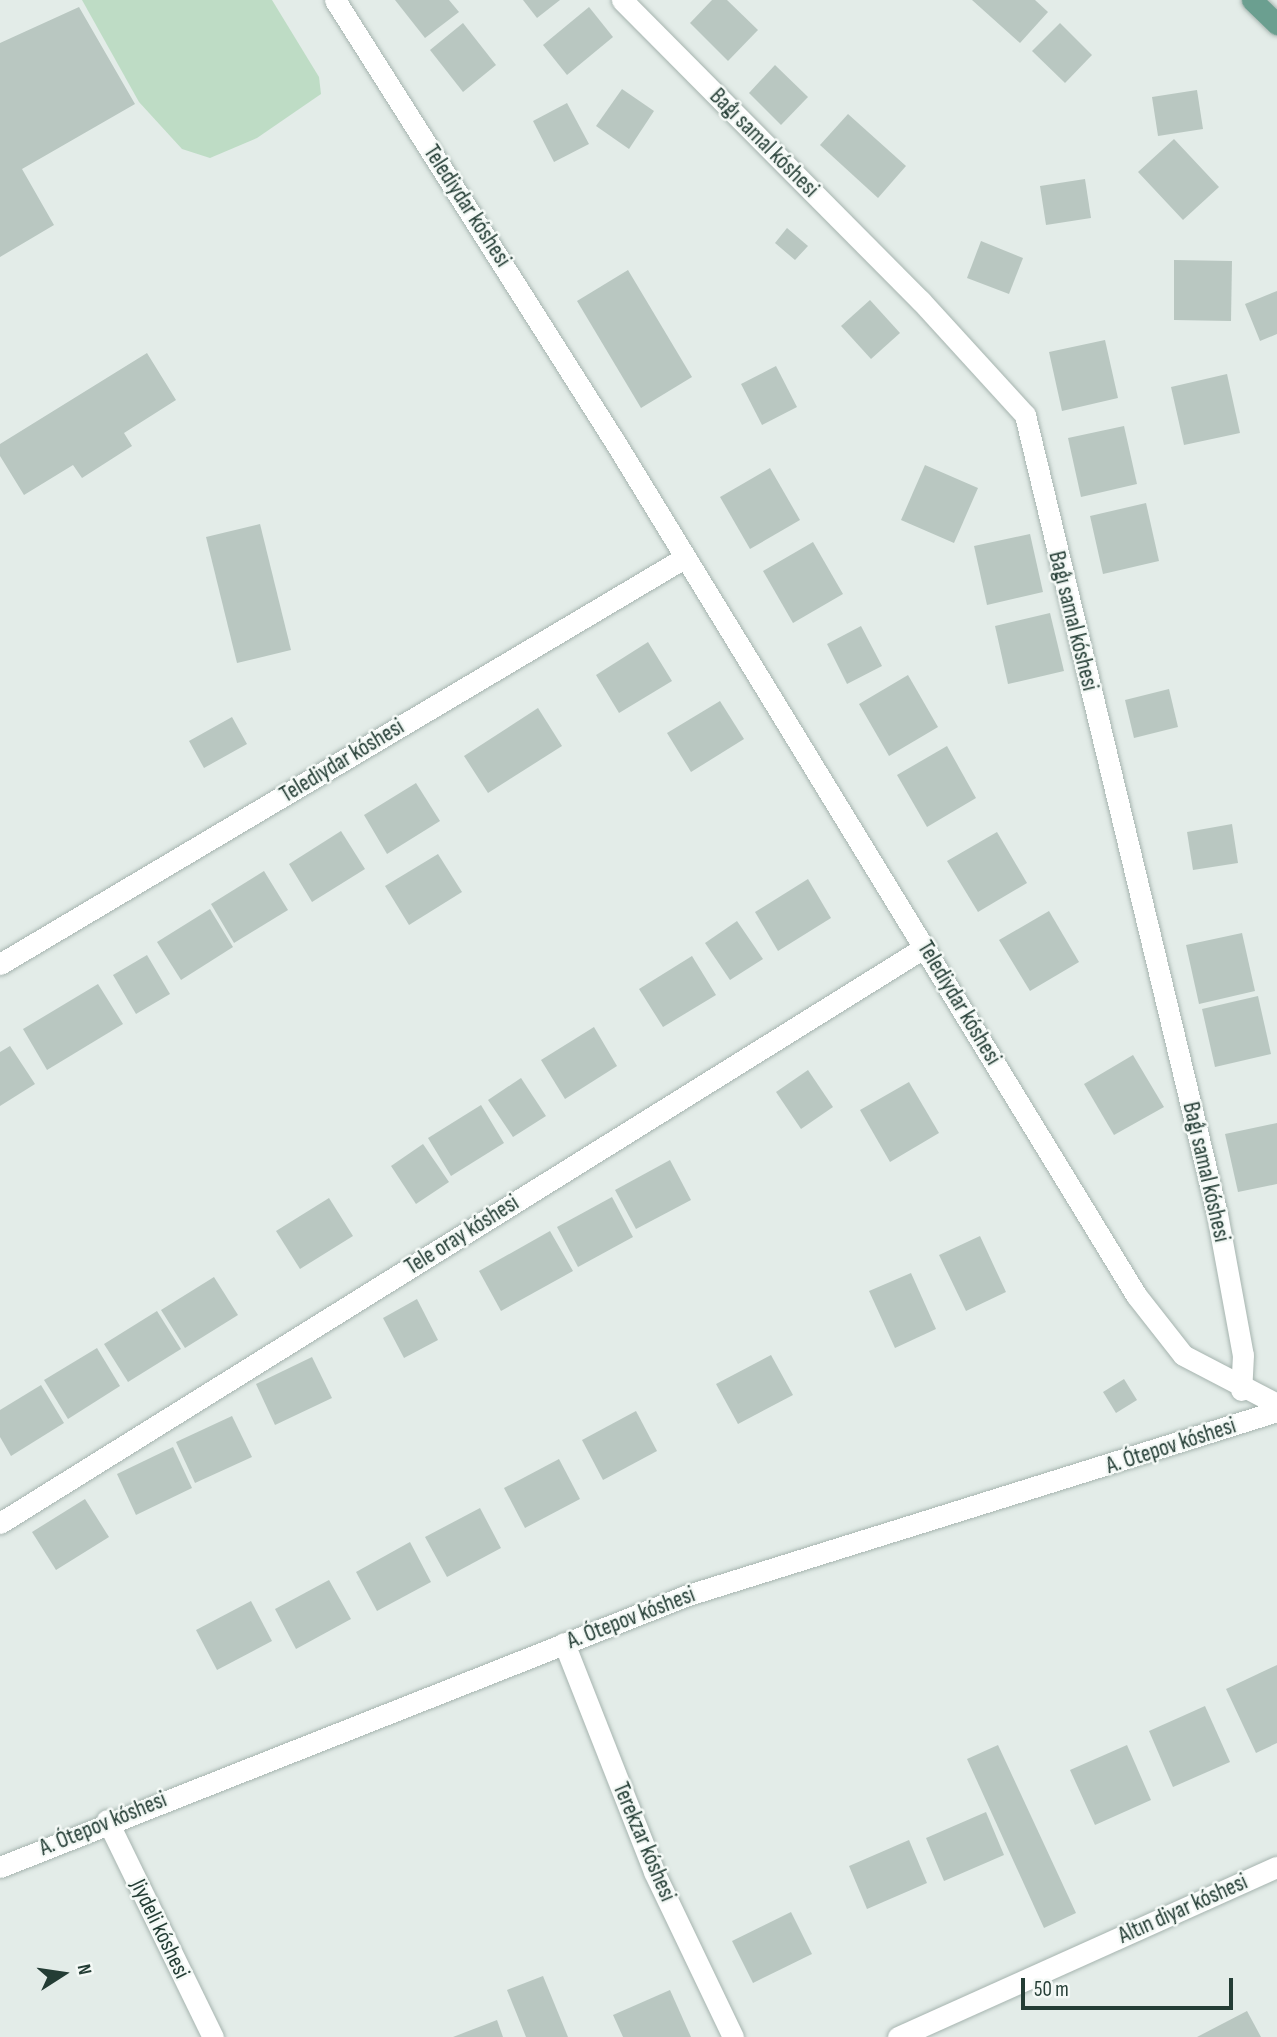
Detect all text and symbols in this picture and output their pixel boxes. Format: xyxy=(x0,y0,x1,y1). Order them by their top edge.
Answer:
street label: Baǵı samal kóshesi xyxy=(704,83,824,203)
street label: Telediydar kóshesi xyxy=(417,140,517,272)
street label: Baǵı samal kóshesi xyxy=(1042,548,1104,694)
street label: Telediydar kóshesi xyxy=(275,713,409,809)
street label: Telediydar kóshesi xyxy=(911,936,1007,1070)
street label: Baǵı samal kóshesi xyxy=(1177,1099,1235,1245)
street label: Tele oray kóshesi xyxy=(400,1189,524,1281)
street label: A. Ótepov kóshesi xyxy=(1103,1412,1239,1480)
street label: A. Ótepov kóshesi xyxy=(563,1581,699,1655)
street label: Terekzar kóshesi xyxy=(607,1778,681,1906)
street label: A. Ótepov kóshesi xyxy=(35,1786,171,1862)
street label: Altın diyar kóshesi xyxy=(1114,1868,1252,1950)
street label: Jiydeli kóshesi xyxy=(124,1875,196,1983)
north arrow xyxy=(28,1939,98,2009)
text: N xyxy=(72,1962,96,1977)
scale bar xyxy=(1025,1964,1237,2008)
text: 50 m xyxy=(1034,1977,1069,2002)

